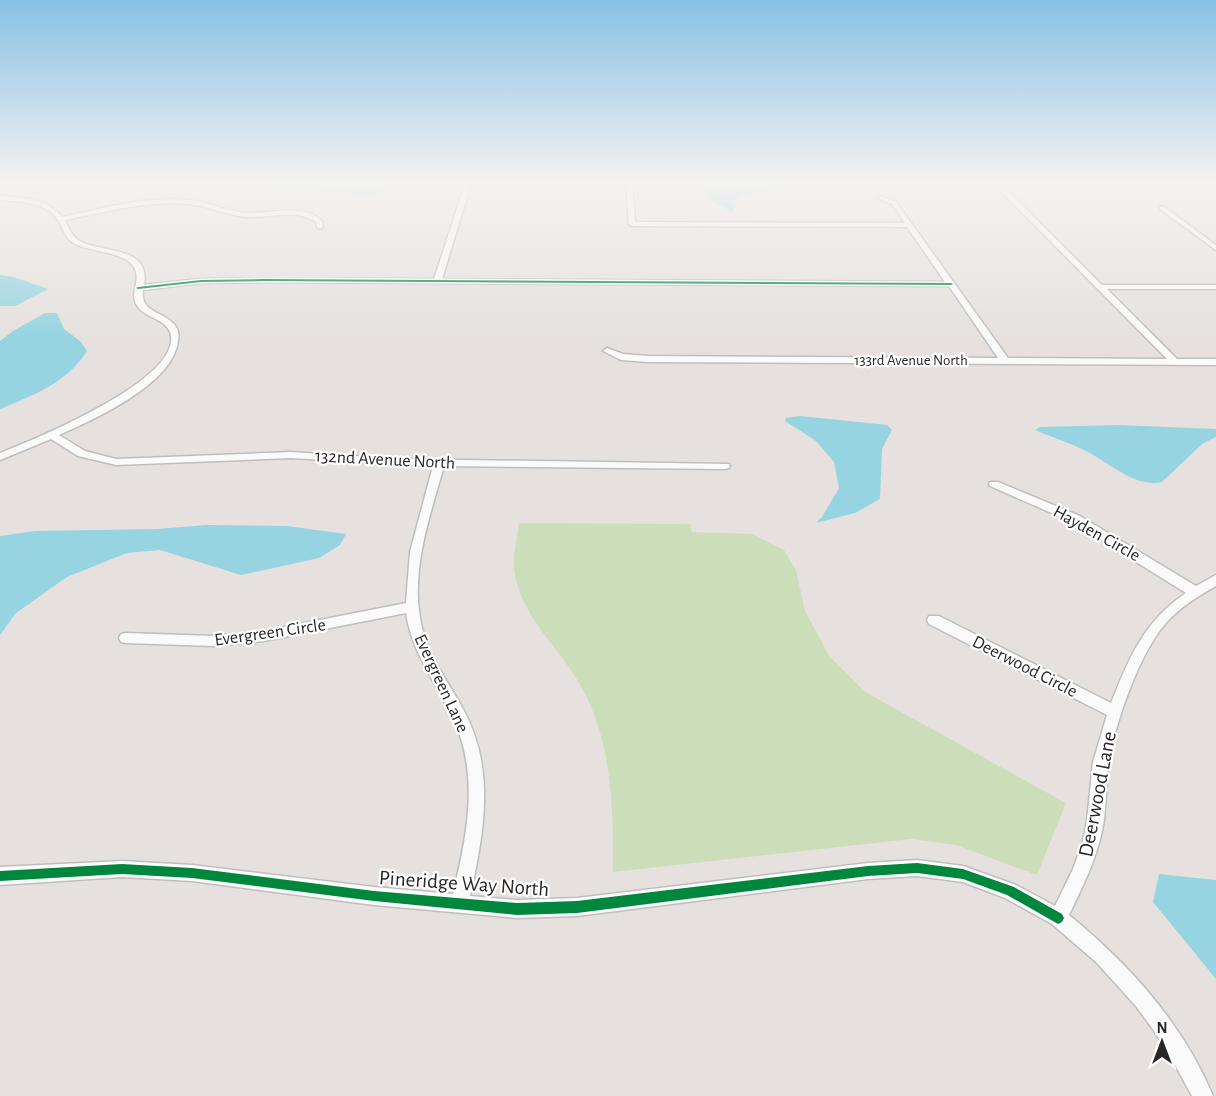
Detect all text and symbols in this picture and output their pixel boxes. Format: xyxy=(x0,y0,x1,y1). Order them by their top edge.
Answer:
street label: 133rd Avenue North xyxy=(854,353,968,368)
street label: 132nd Avenue North xyxy=(314,447,455,473)
street label: Hayden Circle xyxy=(1050,503,1143,565)
street label: Evergreen Circle xyxy=(213,616,327,650)
street label: Evergreen Lane xyxy=(410,631,472,735)
street label: Deerwood Circle xyxy=(969,633,1080,701)
street label: Deerwood Lane xyxy=(1075,729,1120,859)
street label: Pineridge Way North xyxy=(378,867,550,900)
north arrow xyxy=(1132,1012,1192,1072)
text: N xyxy=(1156,1020,1168,1036)

